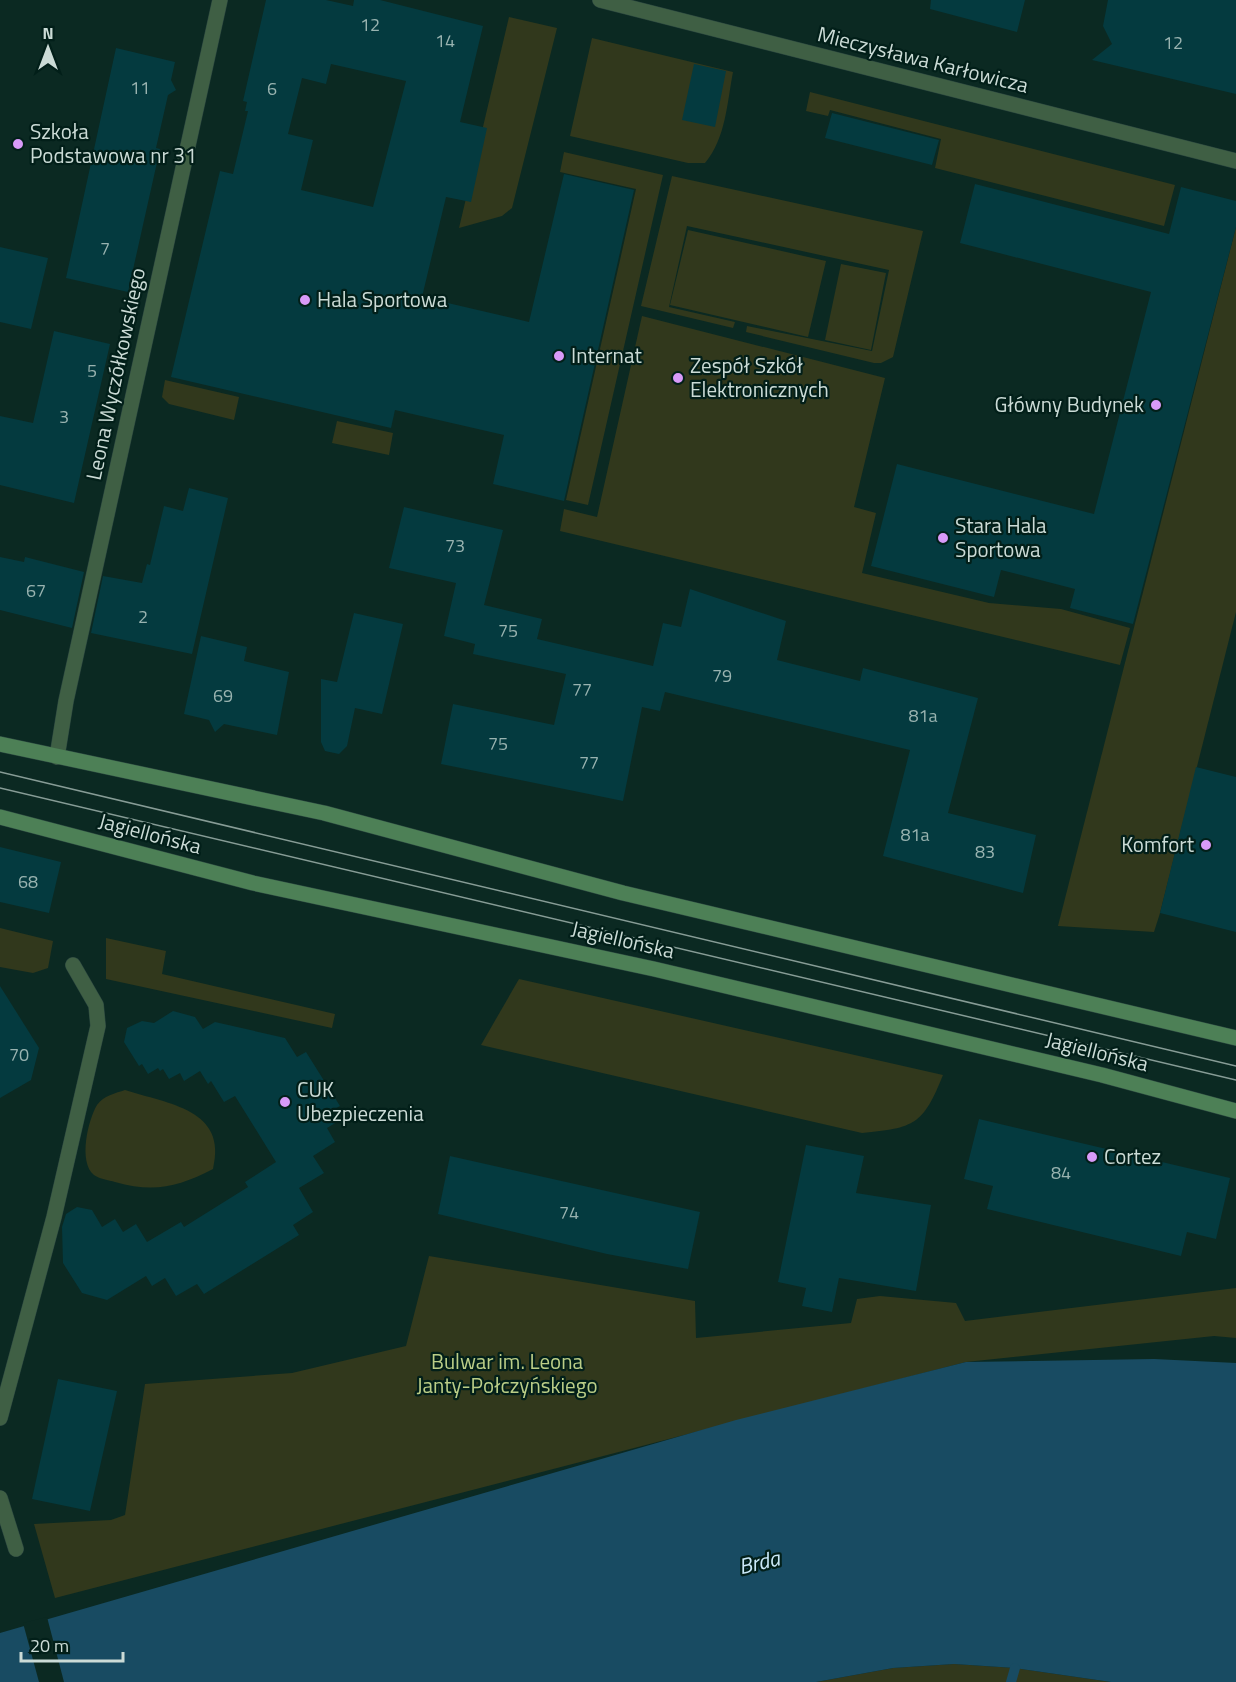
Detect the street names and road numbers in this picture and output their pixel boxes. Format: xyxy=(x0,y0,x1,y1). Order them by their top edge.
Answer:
street label: Mieczysława Karłowicza xyxy=(814,17,1033,101)
street label: Leona Wyczółkowskiego xyxy=(77,265,153,483)
street label: Jagiellońska xyxy=(95,804,206,862)
street label: Jagiellońska xyxy=(569,912,678,967)
street label: Jagiellońska xyxy=(1042,1023,1152,1079)

